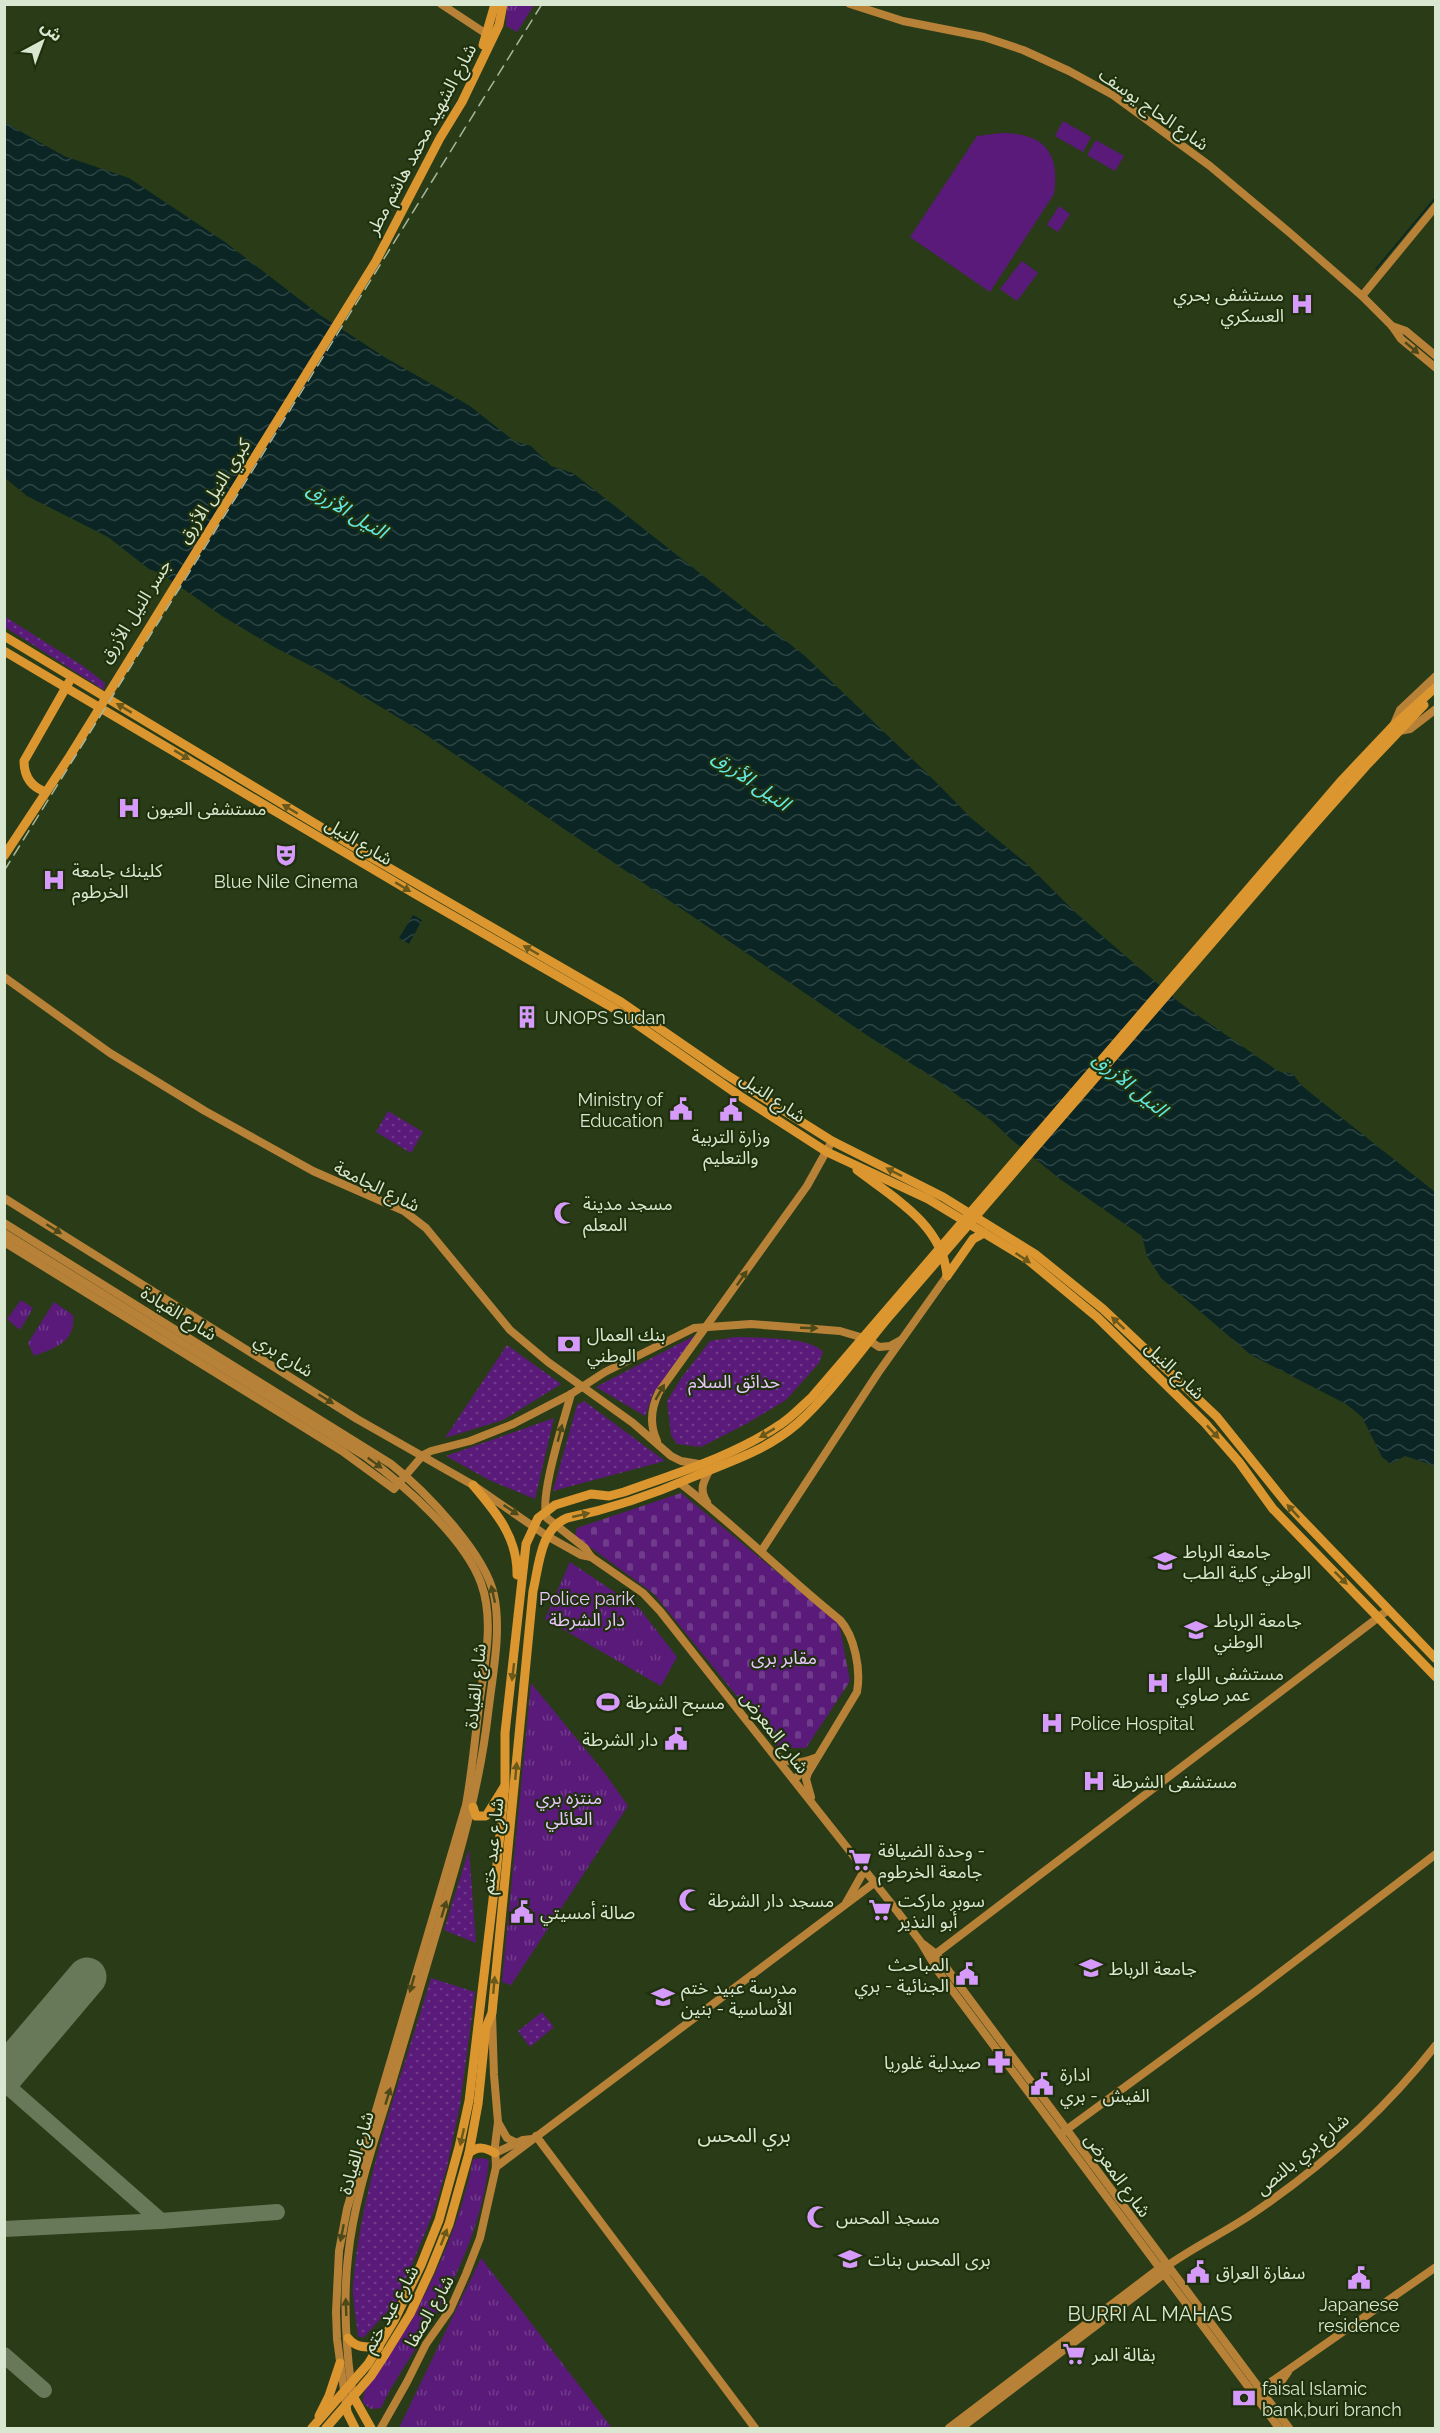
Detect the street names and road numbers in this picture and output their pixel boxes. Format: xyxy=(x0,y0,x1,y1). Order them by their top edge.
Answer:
street label: شارع الشهيد محمد هاشم مطر xyxy=(361,40,484,241)
street label: شارع الحاج يوسف xyxy=(1093,63,1213,158)
street label: كبري النيل الأزرق xyxy=(173,434,258,549)
street label: جسر النيل الأزرق xyxy=(95,555,176,667)
street label: شارع النيل xyxy=(320,813,396,873)
street label: شارع النيل xyxy=(734,1067,810,1130)
street label: شارع الجامعة xyxy=(329,1156,423,1219)
street label: شارع القيادة xyxy=(135,1281,221,1348)
street label: شارع بري xyxy=(249,1329,317,1385)
street label: شارع النيل xyxy=(1138,1337,1209,1406)
street label: شارع القيادة xyxy=(460,1642,494,1730)
street label: شارع المعرض xyxy=(733,1687,814,1780)
street label: شارع عبد ختم xyxy=(477,1797,511,1896)
street label: شارع القيادة xyxy=(334,2109,382,2198)
street label: شارع بري بالنص xyxy=(1251,2109,1355,2202)
street label: شارع المعرض xyxy=(1077,2129,1155,2223)
street label: شارع عبد ختم xyxy=(357,2262,426,2358)
street label: شارع الصفا xyxy=(400,2271,462,2353)

